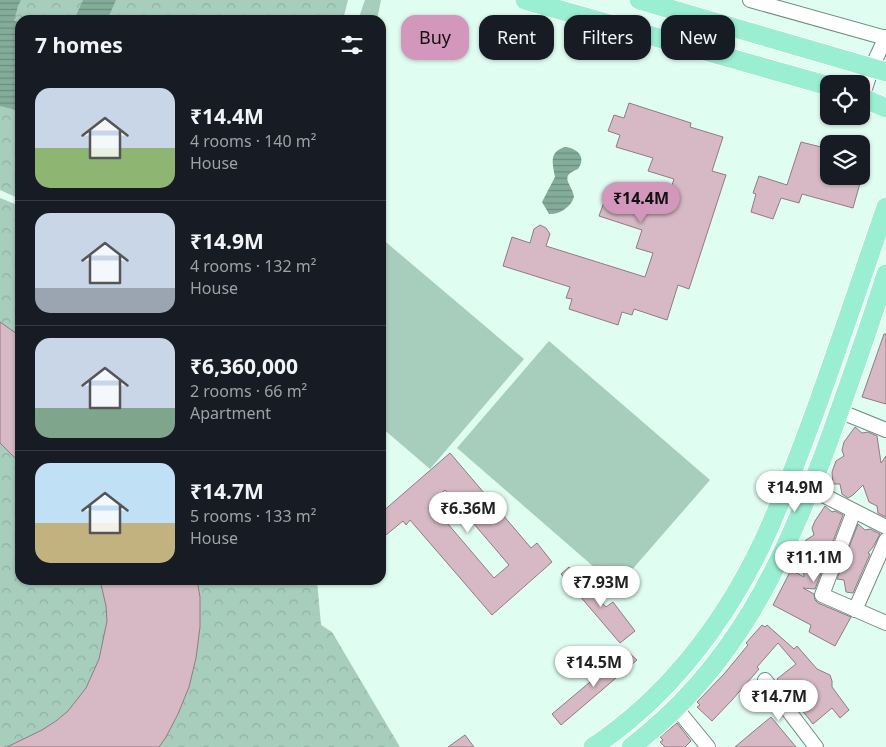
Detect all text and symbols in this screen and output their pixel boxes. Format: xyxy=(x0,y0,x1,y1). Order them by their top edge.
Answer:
chip: Buy xyxy=(401,15,469,60)
chip: Rent xyxy=(479,15,554,60)
chip: Filters xyxy=(564,15,651,60)
chip: New xyxy=(661,15,735,60)
text: 7 homes xyxy=(35,31,123,59)
icon: filters xyxy=(338,31,366,59)
map controls xyxy=(820,75,870,185)
button: locate xyxy=(820,75,870,125)
text: ₹14.4M xyxy=(190,102,264,130)
icon: home xyxy=(75,108,135,168)
text: 4 rooms · 140 m² xyxy=(190,130,316,152)
button: layers xyxy=(820,135,870,185)
text: House xyxy=(190,152,238,174)
pin: ₹14.4M xyxy=(600,182,682,224)
text: ₹14.4M xyxy=(613,187,669,209)
text: ₹14.9M xyxy=(190,227,264,255)
icon: home xyxy=(75,233,135,293)
text: 4 rooms · 132 m² xyxy=(190,255,316,277)
text: House xyxy=(190,277,238,299)
text: ₹6,360,000 xyxy=(190,352,298,380)
icon: home xyxy=(75,358,135,418)
text: 2 rooms · 66 m² xyxy=(190,380,307,402)
text: Apartment xyxy=(190,402,271,424)
pin: ₹14.9M xyxy=(754,470,836,513)
text: ₹14.9M xyxy=(767,476,823,498)
text: ₹14.7M xyxy=(190,477,264,505)
icon: home xyxy=(75,483,135,543)
pin: ₹6.36M xyxy=(427,492,509,534)
text: ₹6.36M xyxy=(440,497,496,519)
text: 5 rooms · 133 m² xyxy=(190,505,316,527)
text: House xyxy=(190,527,238,549)
pin: ₹11.1M xyxy=(773,540,855,583)
text: ₹11.1M xyxy=(786,546,842,568)
pin: ₹7.93M xyxy=(560,566,642,608)
text: ₹7.93M xyxy=(573,571,629,593)
pin: ₹14.5M xyxy=(553,646,635,688)
text: ₹14.5M xyxy=(566,651,622,673)
pin: ₹14.7M xyxy=(738,680,820,722)
text: ₹14.7M xyxy=(751,685,807,707)

